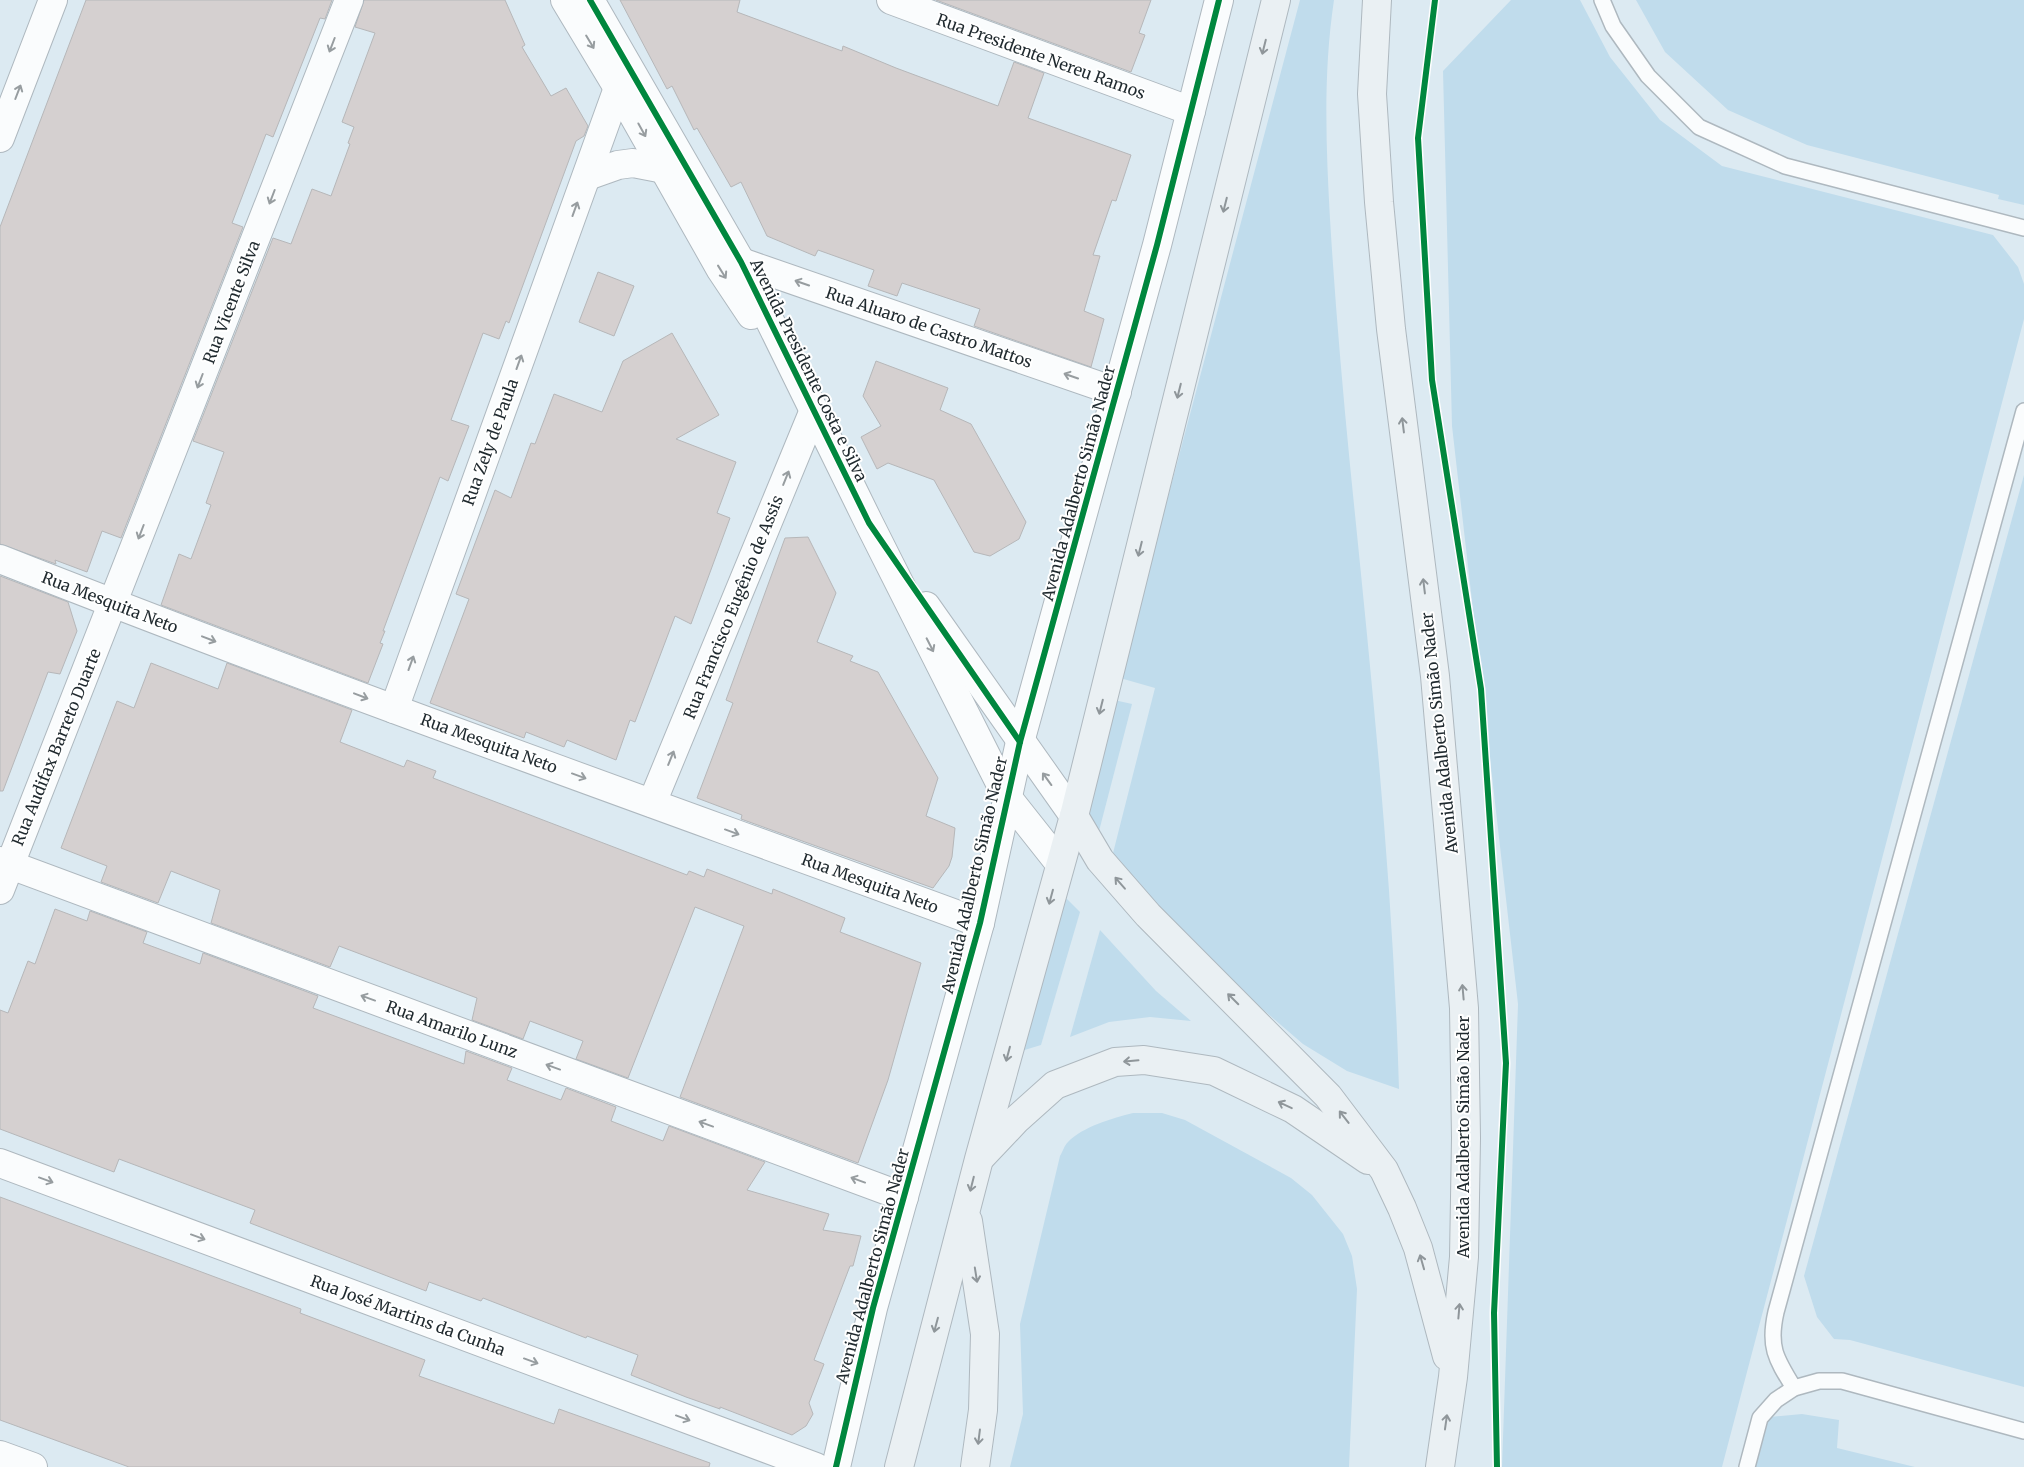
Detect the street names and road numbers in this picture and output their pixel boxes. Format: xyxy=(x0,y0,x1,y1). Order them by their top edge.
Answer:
street label: Rua Presidente Nereu Ramos xyxy=(934,9,1148,103)
street label: Rua Vicente Silva xyxy=(198,237,264,366)
street label: Avenida Presidente Costa e Silva xyxy=(746,254,872,485)
street label: Rua Aluaro de Castro Mattos xyxy=(823,282,1035,372)
street label: Avenida Adalberto Simão Nader xyxy=(1037,363,1119,604)
street label: Rua Zely de Paula xyxy=(458,375,522,508)
street label: Rua Francisco Eugênio de Assis xyxy=(679,492,787,722)
street label: Rua Mesquita Neto xyxy=(39,567,181,637)
street label: Avenida Adalberto Simão Nader xyxy=(1416,611,1462,856)
street label: Rua Audifax Barreto Duarte xyxy=(7,646,105,848)
street label: Rua Mesquita Neto xyxy=(418,709,560,777)
street label: Avenida Adalberto Simão Nader xyxy=(937,754,1011,996)
street label: Rua Mesquita Neto xyxy=(799,849,941,917)
street label: Rua Amarilo Lunz xyxy=(384,996,521,1062)
street label: Avenida Adalberto Simão Nader xyxy=(1453,1016,1473,1259)
street label: Avenida Adalberto Simão Nader xyxy=(831,1146,913,1387)
street label: Rua José Martins da Cunha xyxy=(308,1270,508,1360)

